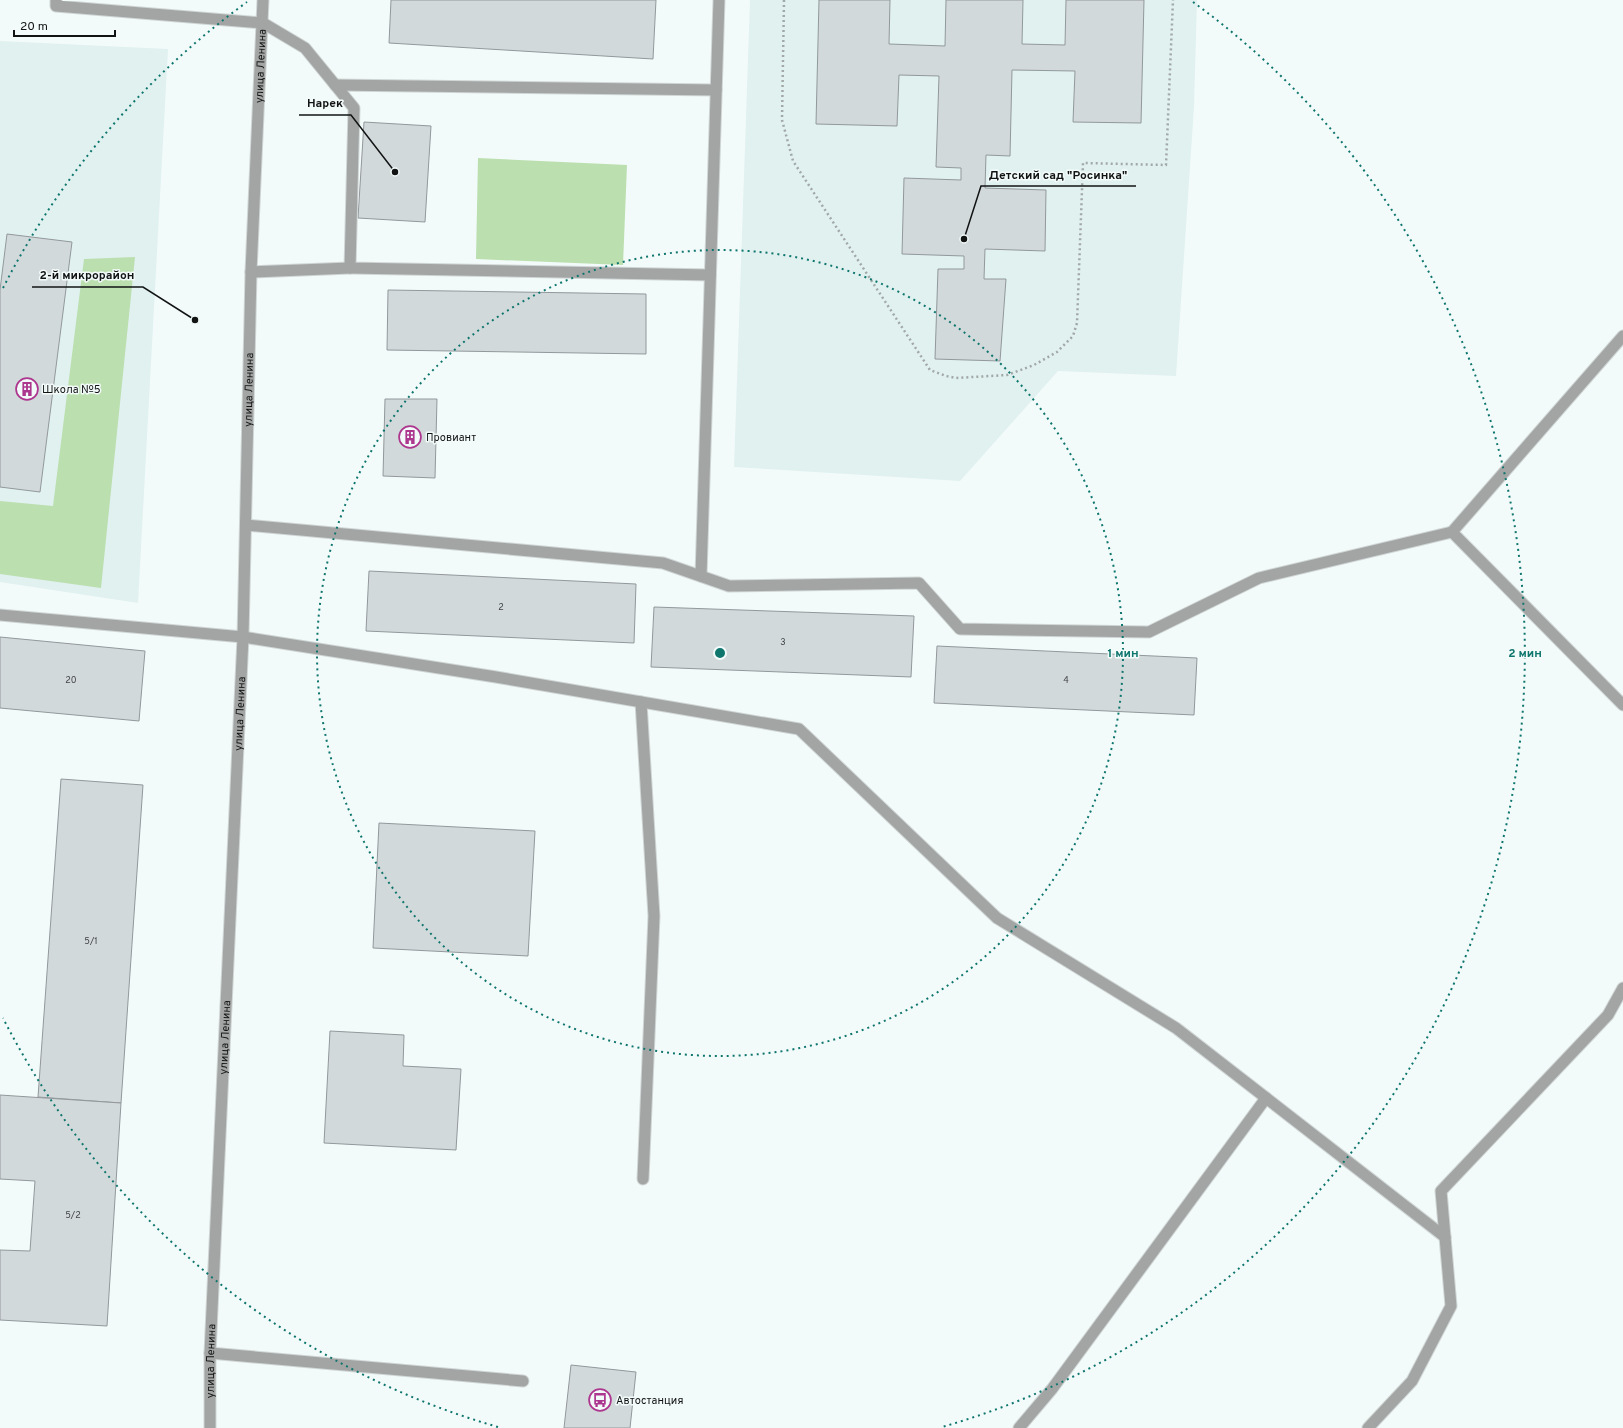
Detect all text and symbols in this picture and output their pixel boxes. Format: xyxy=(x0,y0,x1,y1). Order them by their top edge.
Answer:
scale bar xyxy=(14,12,115,38)
text: 20 m xyxy=(20,19,48,35)
street label: улица Ленина xyxy=(252,28,270,104)
callout: Нарек xyxy=(299,91,351,115)
text: Нарек xyxy=(307,96,343,112)
callout: Детский сад "Росинка" xyxy=(981,162,1136,186)
text: Детский сад "Росинка" xyxy=(989,168,1127,184)
callout: 2-й микрорайон xyxy=(32,263,143,287)
text: 2-й микрорайон xyxy=(40,268,134,284)
street label: улица Ленина xyxy=(242,352,257,427)
building icon: Школа №5 xyxy=(14,376,40,402)
place label: Школа №5 xyxy=(42,383,101,397)
building icon: Провиант xyxy=(397,424,423,450)
place label: Провиант xyxy=(426,431,476,445)
house number: 2 xyxy=(498,602,504,613)
house number: 3 xyxy=(780,637,786,648)
centre of rings xyxy=(713,646,727,660)
text: 1 мин xyxy=(1107,646,1139,662)
text: 2 мин xyxy=(1508,646,1542,662)
house number: 20 xyxy=(65,675,77,686)
house number: 4 xyxy=(1063,675,1069,686)
street label: улица Ленина xyxy=(232,676,249,751)
house number: 5/1 xyxy=(84,936,98,947)
street label: улица Ленина xyxy=(217,1000,234,1075)
house number: 5/2 xyxy=(65,1210,81,1221)
street label: улица Ленина xyxy=(204,1323,219,1398)
bus stop icon: Автостанция xyxy=(587,1387,613,1413)
place label: Автостанция xyxy=(616,1394,683,1408)

